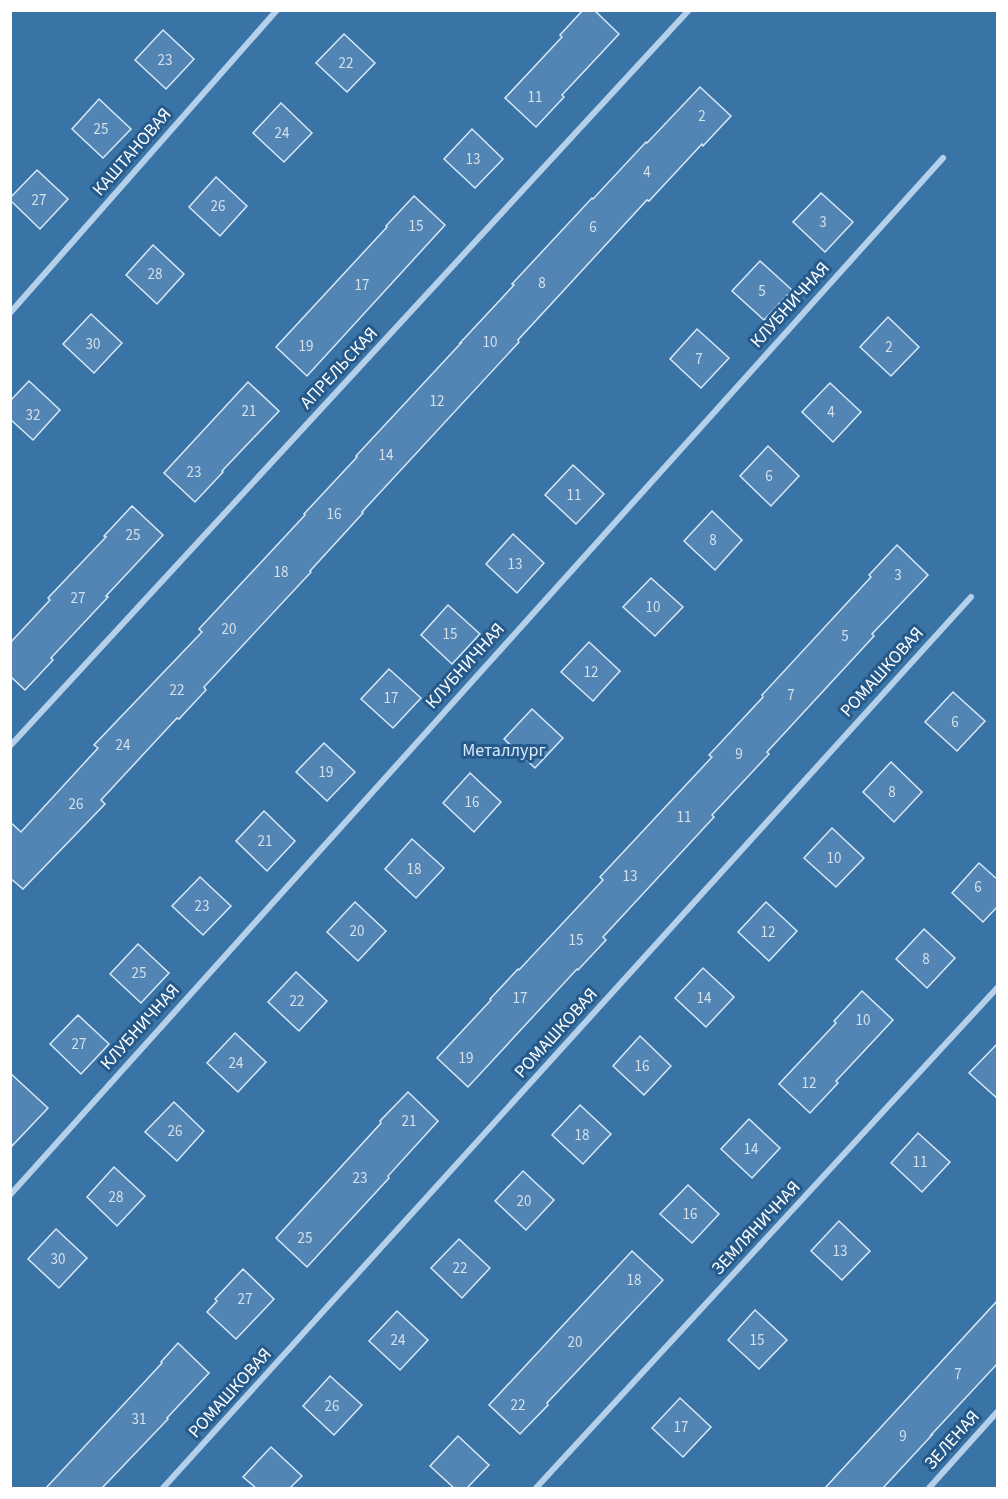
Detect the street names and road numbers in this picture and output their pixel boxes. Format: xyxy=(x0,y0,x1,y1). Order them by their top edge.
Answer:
street label: КАШТАНОВАЯ xyxy=(87,103,177,201)
street label: КЛУБНИЧНАЯ xyxy=(745,256,835,354)
street label: АПРЕЛЬСКАЯ xyxy=(294,322,384,414)
street label: КЛУБНИЧНАЯ xyxy=(420,617,510,715)
street label: РОМАШКОВАЯ xyxy=(835,621,929,723)
street label: КЛУБНИЧНАЯ xyxy=(95,978,185,1076)
street label: РОМАШКОВАЯ xyxy=(509,982,603,1084)
street label: ЗЕМЛЯНИЧНАЯ xyxy=(706,1175,806,1281)
street label: РОМАШКОВАЯ xyxy=(183,1342,277,1444)
street label: ЗЕЛЕНАЯ xyxy=(919,1405,985,1475)

